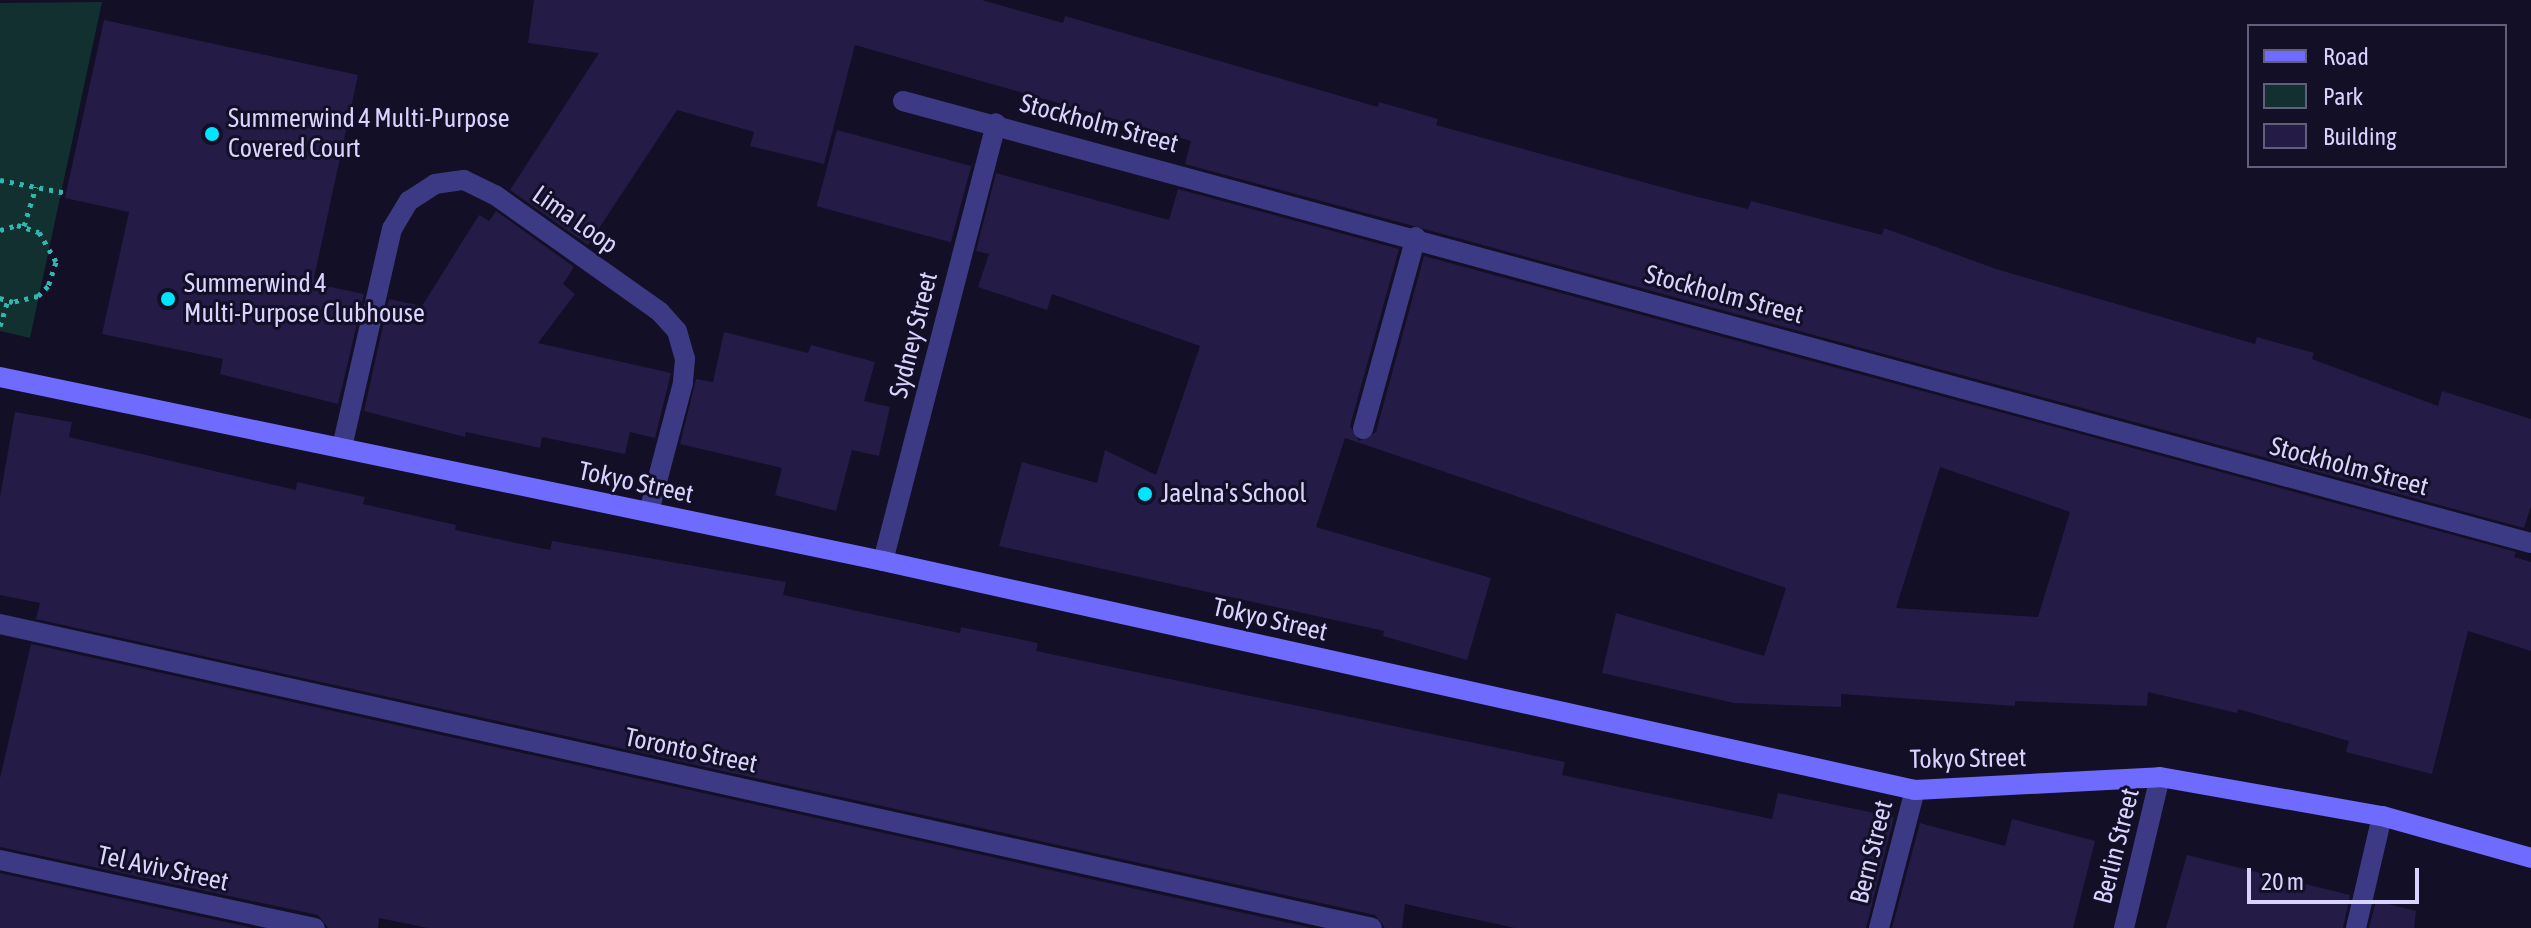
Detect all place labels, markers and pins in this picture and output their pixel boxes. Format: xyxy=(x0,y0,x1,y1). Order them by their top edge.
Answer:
place label: Summerwind 4 Multi-Purpose Covered Court xyxy=(228,103,510,164)
marker: Summerwind 4 Multi-Purpose Covered Court xyxy=(203,125,221,143)
place label: Summerwind 4 Multi-Purpose Clubhouse xyxy=(184,268,425,330)
marker: Summerwind 4 Multi-Purpose Clubhouse xyxy=(159,290,177,308)
place label: Jaelna's School xyxy=(1161,478,1306,510)
marker: Jaelna's School xyxy=(1136,485,1154,503)

